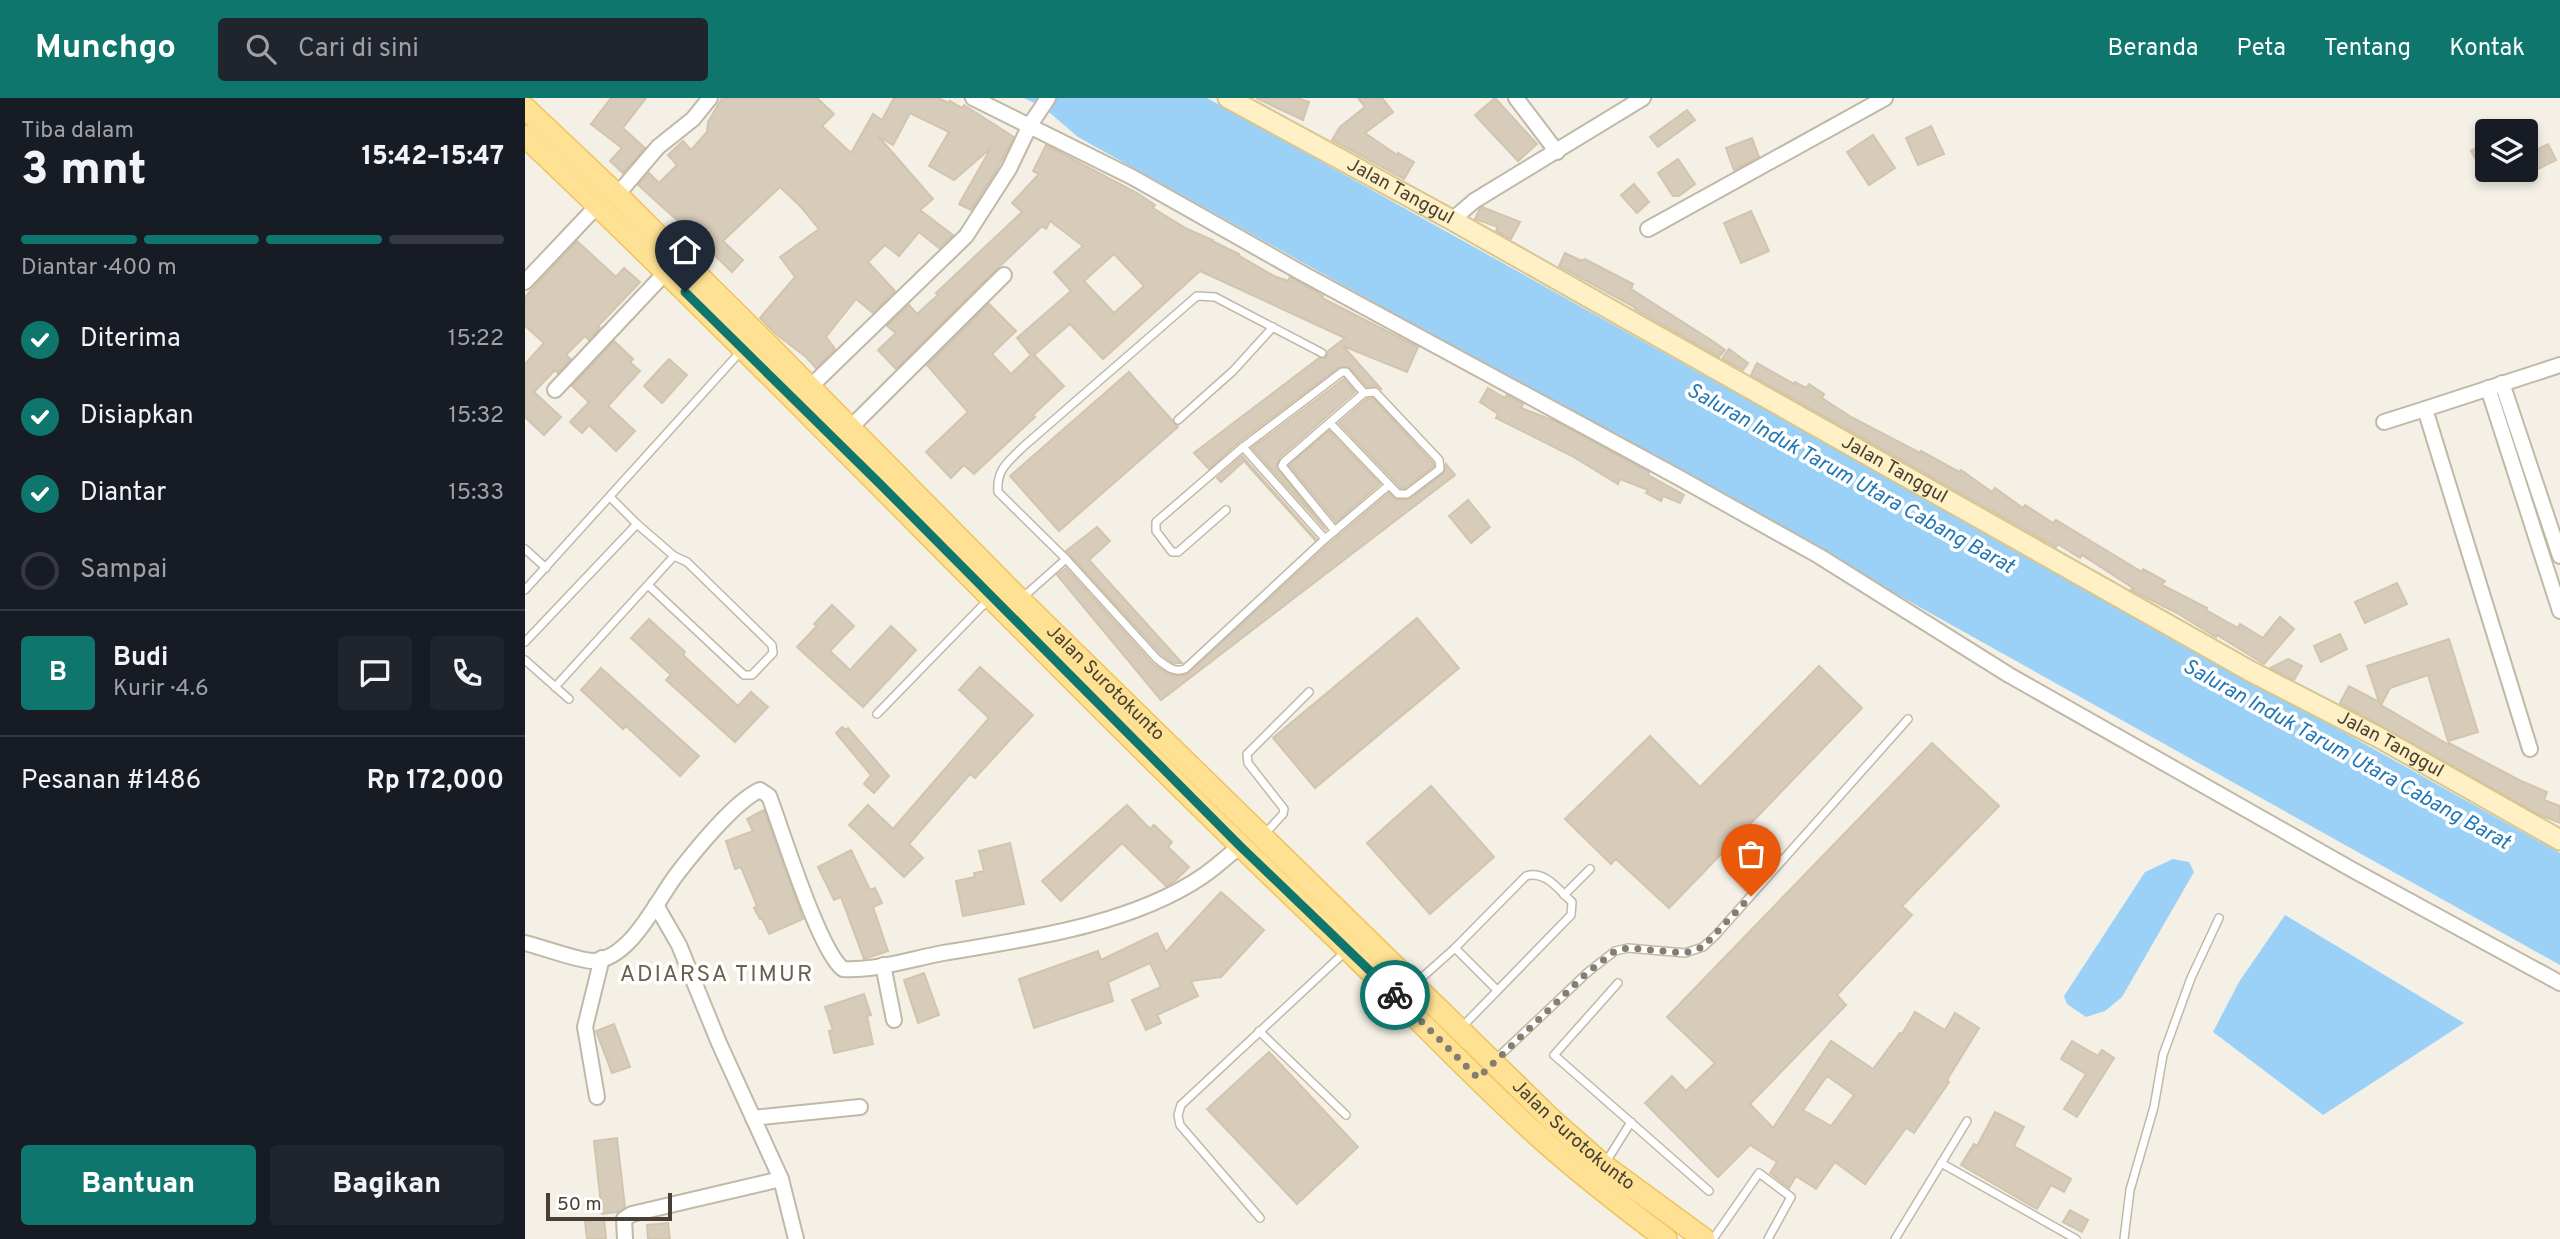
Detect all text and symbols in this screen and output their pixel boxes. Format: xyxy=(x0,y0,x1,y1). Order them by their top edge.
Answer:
search box xyxy=(218,18,708,81)
text: Munchgo xyxy=(35,28,176,70)
icon: search xyxy=(242,30,280,68)
text: Cari di sini xyxy=(298,33,419,66)
text: Beranda xyxy=(2108,34,2199,64)
text: Peta xyxy=(2237,34,2286,64)
text: Tentang xyxy=(2324,34,2411,64)
text: Kontak xyxy=(2449,34,2525,64)
text: Tiba dalam xyxy=(21,117,134,146)
map controls xyxy=(2475,119,2538,182)
button: layers xyxy=(2475,119,2538,182)
text: 15:42–15:47 xyxy=(361,141,504,174)
text: 3 mnt xyxy=(21,142,146,201)
street label: Jalan Tanggul xyxy=(1343,153,1458,231)
pin xyxy=(655,220,715,292)
icon: home xyxy=(666,231,704,269)
text: Diantar · 400 m xyxy=(21,254,177,283)
icon: check xyxy=(21,321,59,359)
text: Diterima xyxy=(80,323,181,356)
text: 15:22 xyxy=(448,325,504,354)
water label: Saluran Induk Tarum Utara Cabang Barat xyxy=(1682,377,2020,581)
icon: check xyxy=(21,398,59,436)
text: Disiapkan xyxy=(80,400,194,433)
text: 15:32 xyxy=(449,402,504,431)
street label: Jalan Tanggul xyxy=(1837,430,1952,509)
icon: check xyxy=(21,475,59,513)
text: Diantar xyxy=(80,477,166,510)
text: 15:33 xyxy=(448,479,504,508)
text: Sampai xyxy=(80,554,167,587)
street label: Jalan Surotokunto xyxy=(1041,620,1170,747)
button: chat xyxy=(338,636,412,710)
button: phone xyxy=(430,636,504,710)
text: Budi xyxy=(113,642,168,675)
water label: Saluran Induk Tarum Utara Cabang Barat xyxy=(2178,653,2516,857)
text: B xyxy=(49,657,67,690)
text: Kurir · 4.6 xyxy=(113,675,209,704)
street label: Jalan Tanggul xyxy=(2333,706,2448,783)
text: Pesanan #1486 xyxy=(21,765,201,798)
text: Rp 172,000 xyxy=(367,765,504,798)
pin xyxy=(1721,824,1781,896)
icon: bag xyxy=(1732,835,1770,873)
courier xyxy=(1360,960,1430,1030)
district label: ADIARSA TIMUR xyxy=(620,961,814,990)
icon: bike xyxy=(1376,976,1414,1014)
street label: Jalan Surotokunto xyxy=(1506,1075,1639,1196)
button: Bantuan xyxy=(21,1145,256,1225)
button: Bagikan xyxy=(270,1145,504,1225)
scale bar xyxy=(546,1190,672,1222)
text: 50 m xyxy=(557,1193,602,1217)

